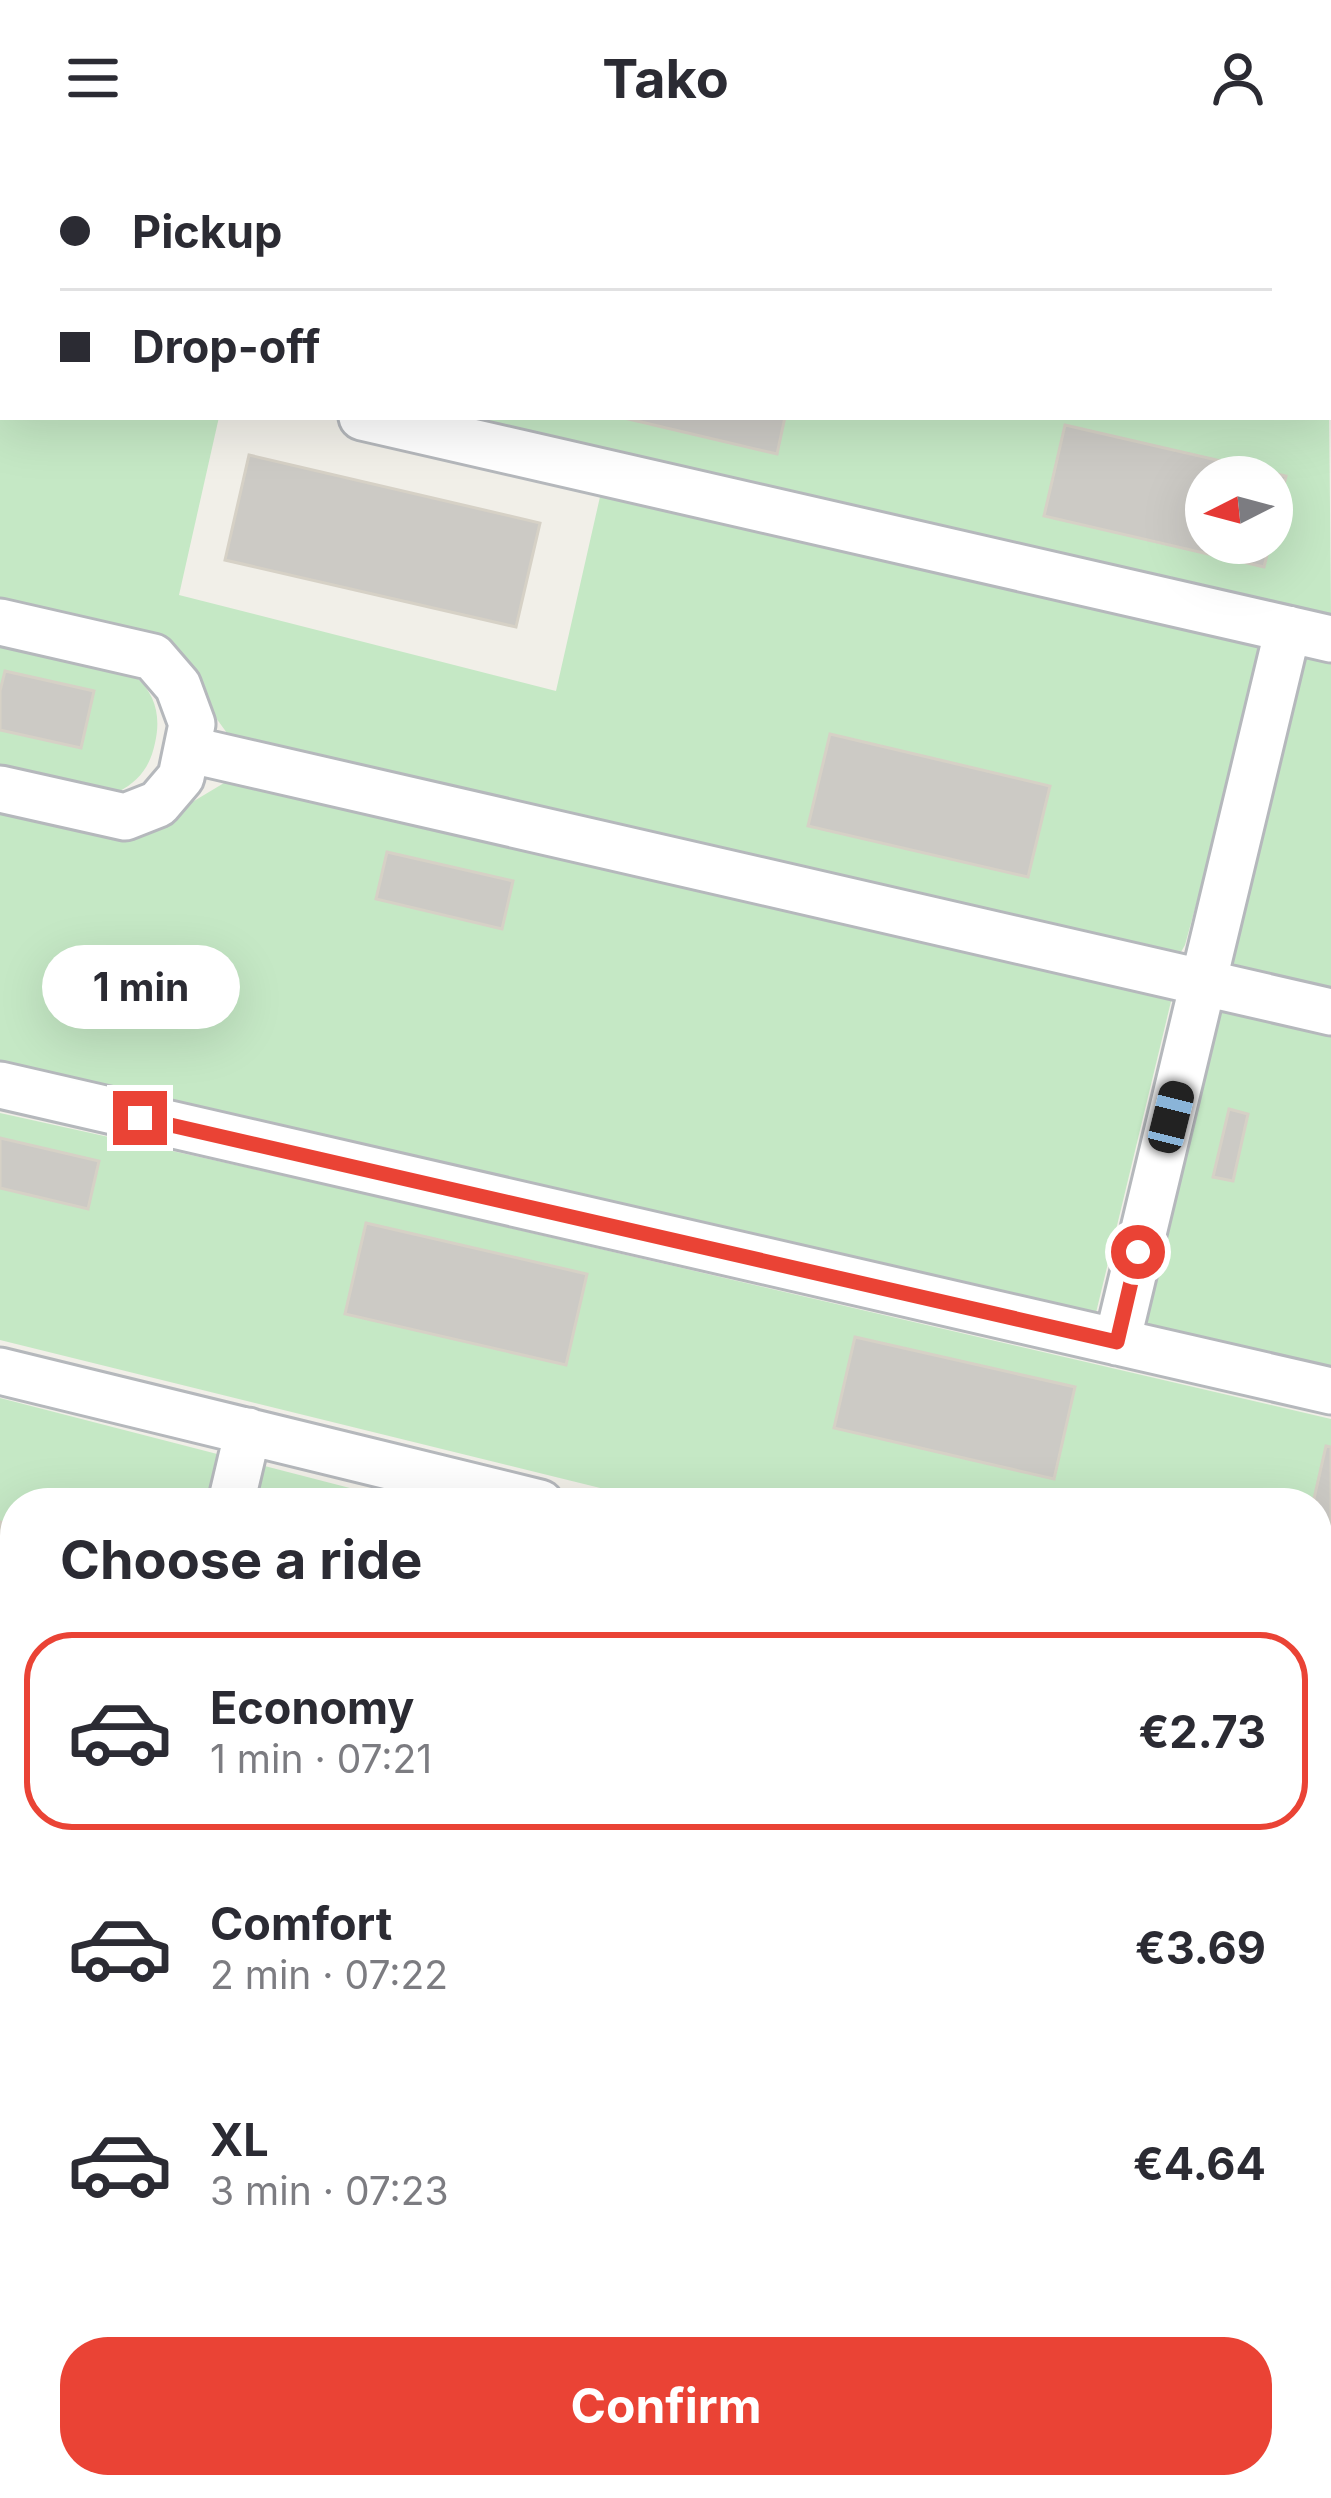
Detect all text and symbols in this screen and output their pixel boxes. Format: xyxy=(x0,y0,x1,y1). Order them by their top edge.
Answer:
icon: menu xyxy=(60,45,126,111)
icon: person xyxy=(1205,45,1271,111)
text: Tako xyxy=(602,46,729,111)
text: Pickup xyxy=(132,204,282,259)
text: Drop-off xyxy=(132,319,320,374)
north arrow xyxy=(1185,456,1293,564)
map controls xyxy=(1185,456,1293,564)
callout: 1 min xyxy=(41,944,239,1028)
text: 1 min xyxy=(93,963,189,1010)
car xyxy=(1145,1078,1197,1156)
route end xyxy=(113,1091,167,1145)
route start xyxy=(1111,1225,1165,1279)
text: Choose a ride xyxy=(60,1527,422,1592)
icon: car xyxy=(66,1677,174,1785)
text: Economy xyxy=(210,1680,414,1735)
text: €2.73 xyxy=(1138,1704,1266,1759)
text: 1 min · 07:21 xyxy=(210,1735,432,1782)
icon: car xyxy=(66,1893,174,2001)
text: Comfort xyxy=(210,1896,392,1951)
text: €3.69 xyxy=(1135,1920,1266,1975)
text: 2 min · 07:22 xyxy=(210,1951,448,1998)
icon: car xyxy=(66,2109,174,2217)
text: XL xyxy=(210,2112,269,2167)
text: €4.64 xyxy=(1133,2136,1266,2191)
text: 3 min · 07:23 xyxy=(210,2167,449,2214)
button: Confirm xyxy=(60,2337,1272,2475)

